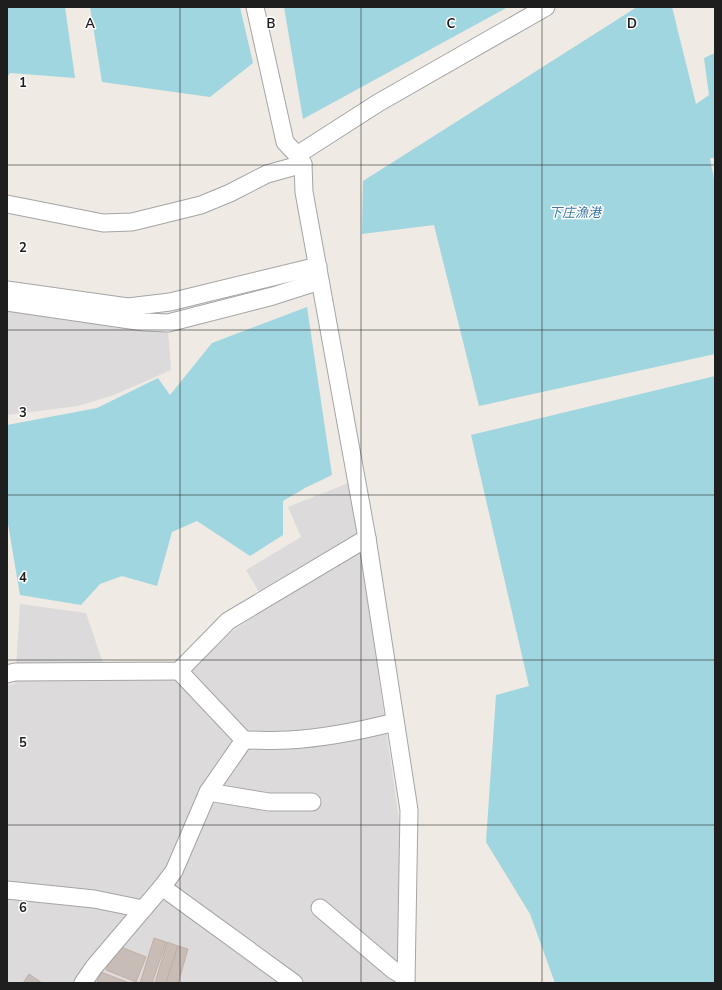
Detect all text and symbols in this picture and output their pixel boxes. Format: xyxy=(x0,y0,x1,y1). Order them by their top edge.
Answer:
text: A xyxy=(85,15,95,33)
text: B xyxy=(267,15,276,33)
text: C xyxy=(447,15,456,33)
text: D xyxy=(627,15,637,33)
text: 1 xyxy=(19,74,27,92)
water label: 下庄漁港 xyxy=(549,204,603,222)
text: 2 xyxy=(19,239,27,257)
text: 3 xyxy=(19,404,27,422)
text: 4 xyxy=(19,569,27,587)
text: 5 xyxy=(19,734,27,752)
text: 6 xyxy=(19,899,27,917)

